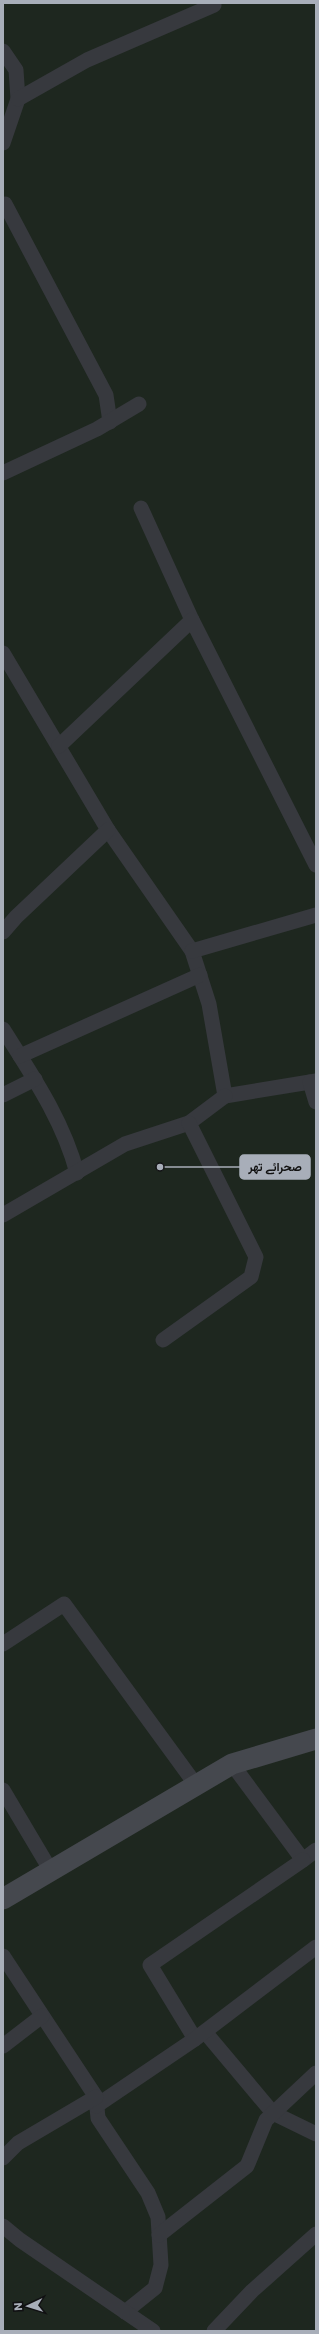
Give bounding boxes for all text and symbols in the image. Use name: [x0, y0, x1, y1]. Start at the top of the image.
callout: صحرائے تھر: [240, 1155, 310, 1179]
text: صحرائے تھر: [247, 1158, 302, 1175]
north arrow: [8, 2286, 48, 2326]
text: N: [10, 2302, 26, 2311]

